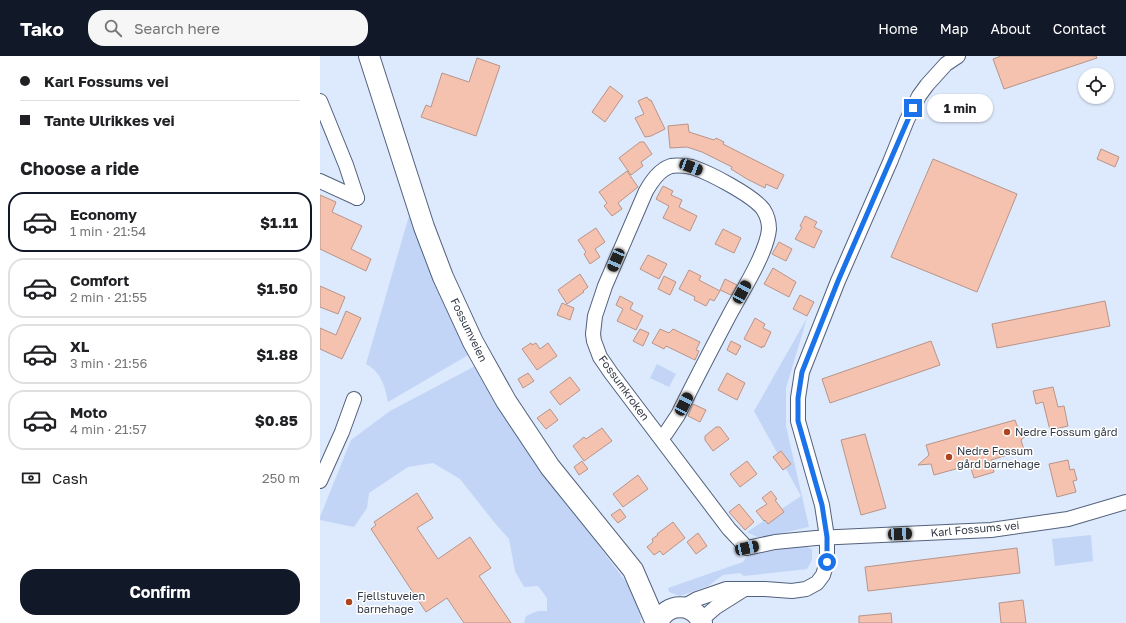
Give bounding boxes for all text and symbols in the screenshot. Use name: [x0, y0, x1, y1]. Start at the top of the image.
search box: [88, 10, 368, 46]
text: Tako: [20, 17, 64, 40]
icon: search: [102, 17, 124, 39]
text: Search here: [134, 19, 220, 37]
text: Home: [878, 20, 918, 37]
text: Map: [940, 20, 968, 37]
text: About: [990, 20, 1031, 37]
text: Contact: [1053, 20, 1106, 37]
map controls: [1078, 68, 1114, 104]
button: locate: [1078, 68, 1114, 104]
text: Karl Fossums vei: [44, 72, 169, 90]
callout: 1 min: [927, 94, 993, 122]
route end: [904, 99, 922, 117]
text: 1 min: [944, 100, 976, 116]
text: Tante Ulrikkes vei: [44, 111, 175, 129]
text: Choose a ride: [20, 157, 139, 179]
car: [678, 157, 704, 177]
icon: car: [22, 204, 58, 240]
text: Economy: [70, 205, 137, 223]
text: $1.11: [260, 213, 298, 231]
text: 1 min · 21:54: [70, 223, 146, 239]
car: [606, 247, 626, 273]
icon: car: [22, 270, 58, 306]
text: Comfort: [70, 271, 129, 289]
text: $1.50: [257, 279, 298, 297]
car: [731, 279, 753, 305]
text: 2 min · 21:55: [70, 289, 147, 305]
street label: Fossumveien: [448, 296, 490, 364]
icon: car: [22, 336, 58, 372]
text: XL: [70, 337, 89, 355]
text: $1.88: [256, 345, 298, 363]
street label: Fossumkroken: [596, 353, 652, 423]
text: 3 min · 21:56: [70, 355, 147, 371]
car: [673, 391, 695, 417]
icon: car: [22, 402, 58, 438]
text: Moto: [70, 403, 107, 421]
text: $0.85: [255, 411, 298, 429]
text: 4 min · 21:57: [70, 421, 147, 437]
place label: Nedre Fossum gård: [1015, 425, 1118, 438]
marker: Nedre Fossum gård: [1002, 427, 1012, 437]
place label: Nedre Fossum gård barnehage: [957, 444, 1040, 470]
marker: Nedre Fossum gård barnehage: [944, 452, 954, 462]
icon: cash: [20, 467, 42, 489]
text: Cash: [52, 469, 88, 487]
text: 250 m: [262, 470, 300, 486]
street label: Karl Fossums vei: [930, 518, 1020, 539]
car: [888, 527, 912, 541]
car: [734, 540, 760, 556]
route start: [818, 553, 836, 571]
button: Confirm: [20, 569, 300, 615]
place label: Fjellstuveien barnehage: [357, 589, 425, 615]
marker: Fjellstuveien barnehage: [344, 597, 354, 607]

